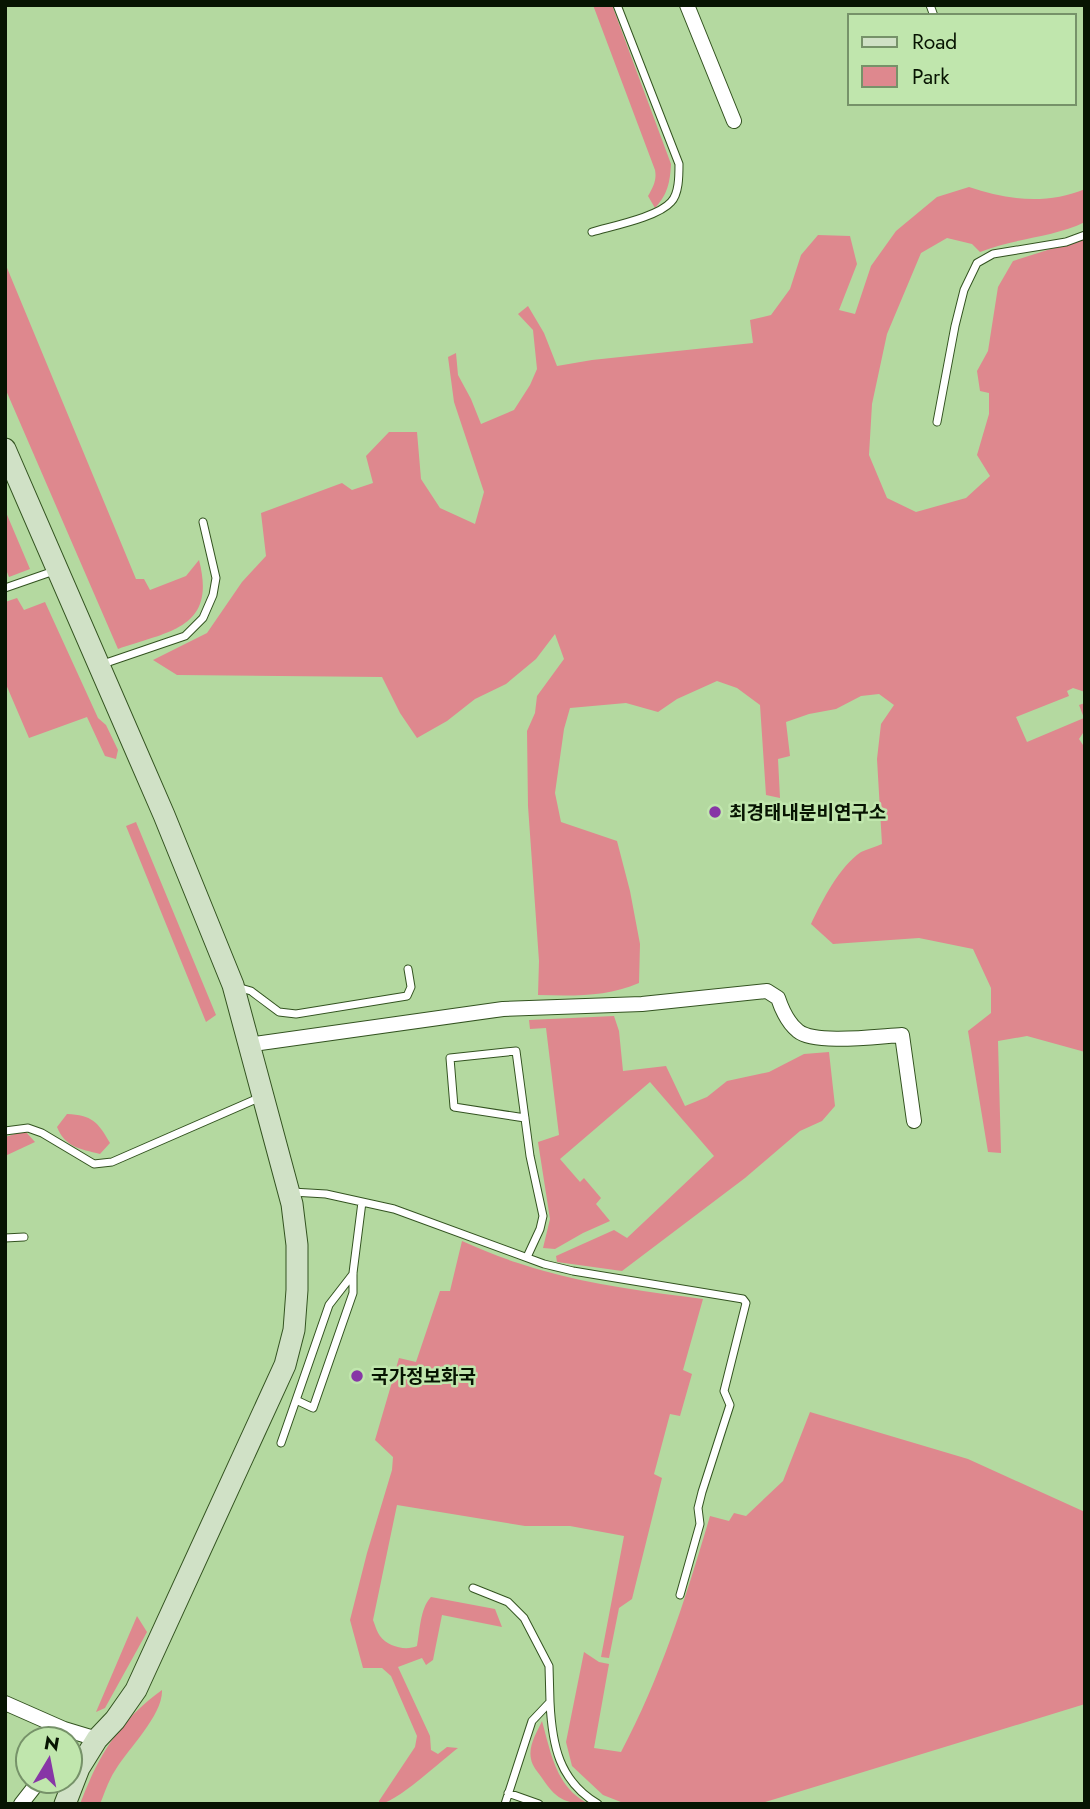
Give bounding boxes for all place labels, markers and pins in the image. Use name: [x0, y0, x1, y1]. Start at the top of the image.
place label: 최경태내분비연구소: [729, 799, 886, 826]
marker: 최경태내분비연구소: [707, 804, 723, 820]
place label: 국가정보화국: [371, 1363, 476, 1390]
marker: 국가정보화국: [349, 1368, 365, 1384]

